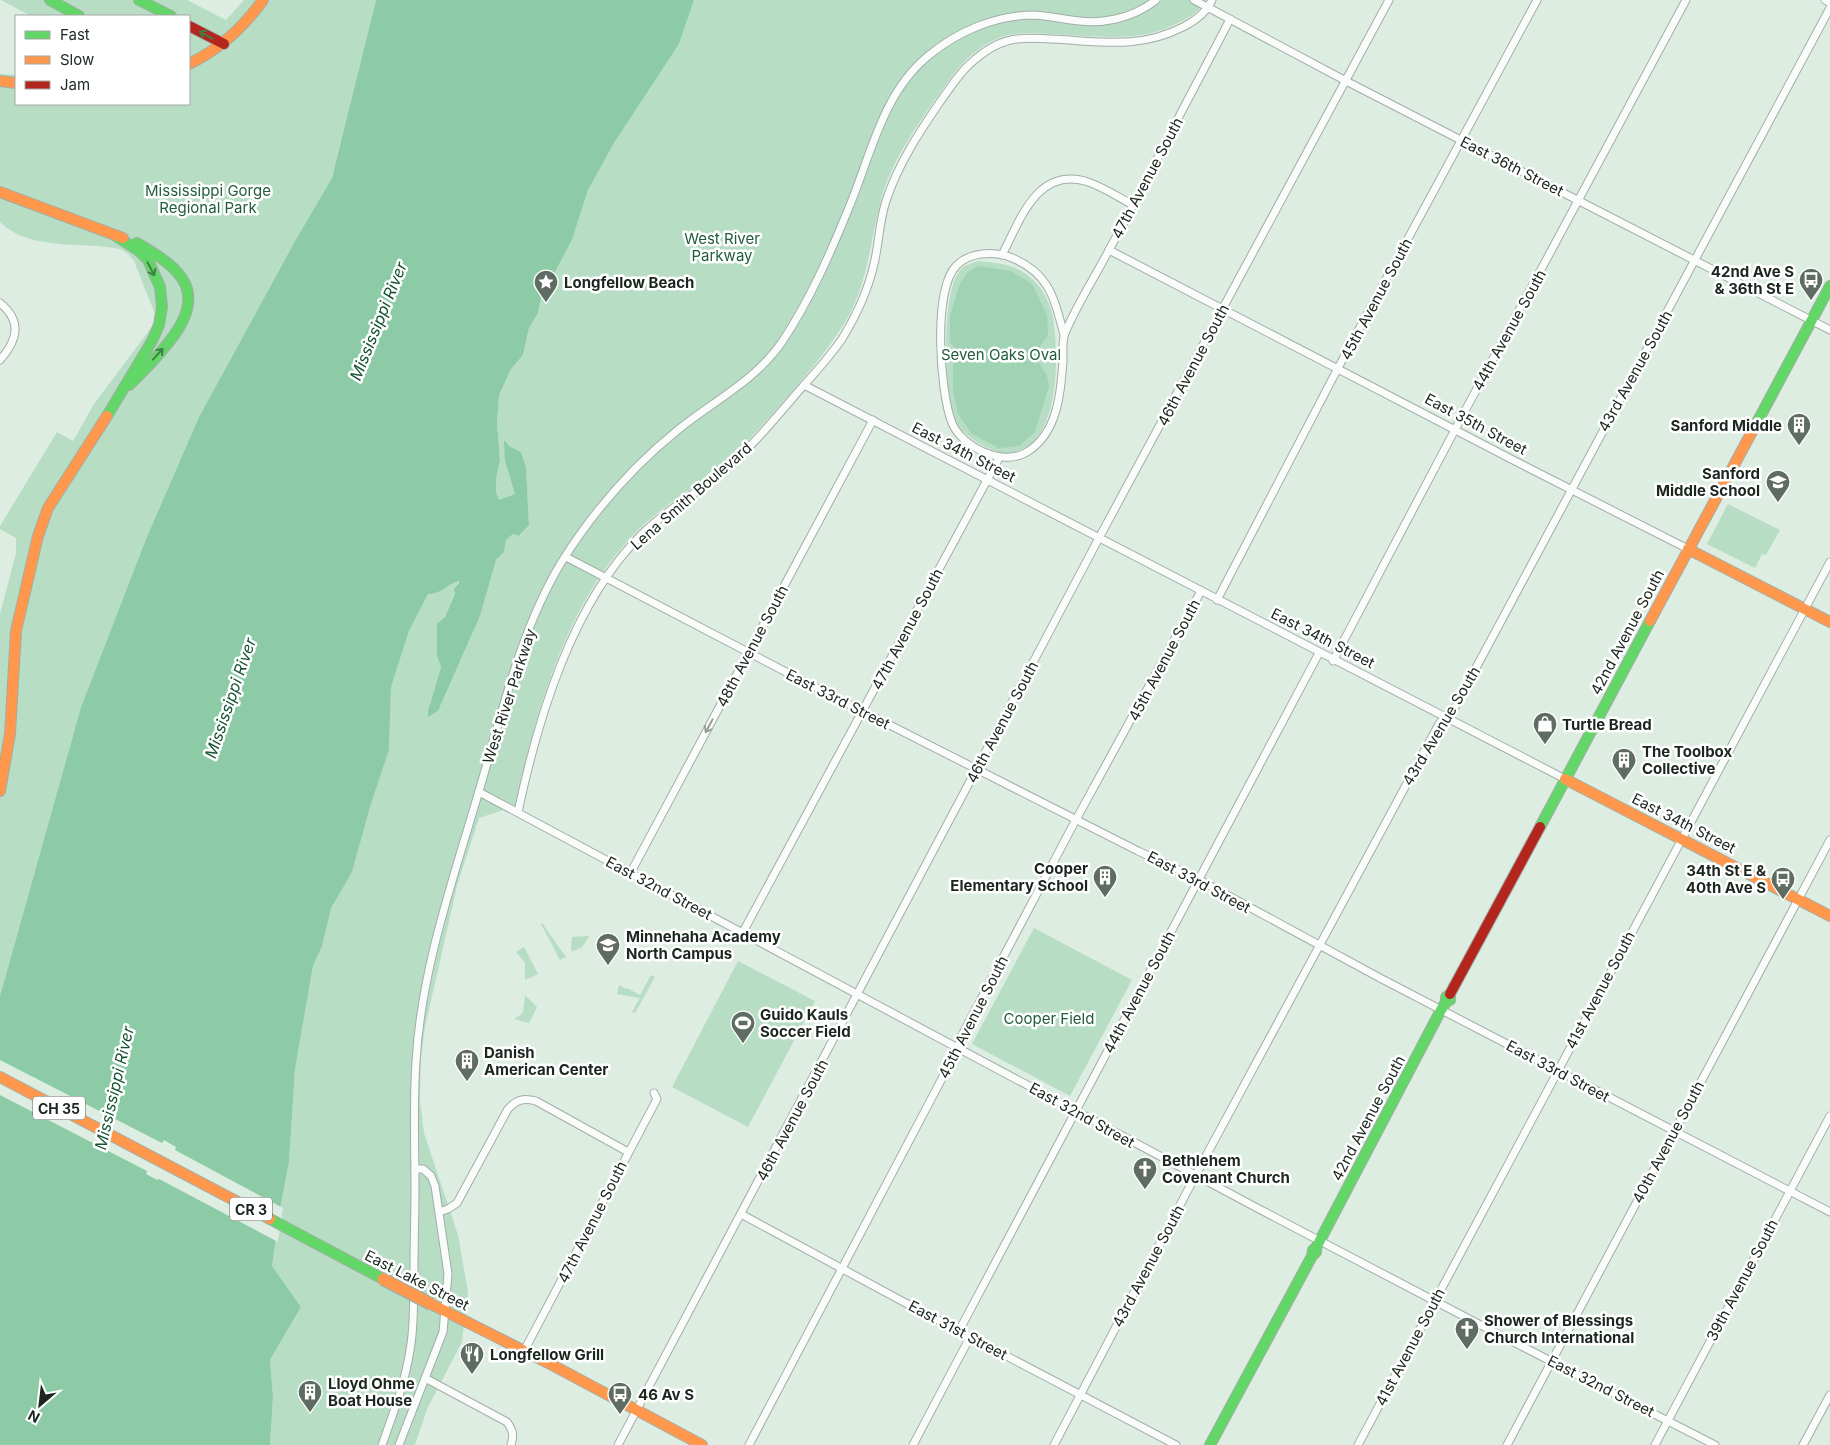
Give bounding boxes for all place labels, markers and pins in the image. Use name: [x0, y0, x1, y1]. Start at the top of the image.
place label: 42nd Ave S & 36th St E: [1711, 262, 1794, 298]
bus stop icon: 42nd Ave S & 36th St E: [1798, 267, 1824, 301]
place icon: Longfellow Beach: [533, 269, 559, 303]
place label: Longfellow Beach: [564, 273, 694, 292]
building icon: Sanford Middle: [1786, 412, 1812, 446]
place label: Sanford Middle: [1671, 416, 1782, 435]
place label: Sanford Middle School: [1656, 464, 1760, 500]
school or university icon: Sanford Middle School: [1765, 469, 1791, 503]
shop icon: Turtle Bread: [1532, 711, 1558, 745]
place label: Turtle Bread: [1562, 715, 1652, 734]
place label: The Toolbox Collective: [1642, 742, 1732, 778]
building icon: The Toolbox Collective: [1611, 747, 1637, 781]
place label: Cooper Elementary School: [950, 859, 1088, 895]
place label: 34th St E & 40th Ave S: [1686, 861, 1766, 897]
building icon: Cooper Elementary School: [1092, 864, 1118, 898]
bus stop icon: 34th St E & 40th Ave S: [1770, 866, 1796, 900]
place label: Minnehaha Academy North Campus: [626, 927, 781, 963]
school or university icon: Minnehaha Academy North Campus: [595, 932, 621, 966]
place label: Guido Kauls Soccer Field: [760, 1005, 851, 1041]
sports icon: Guido Kauls Soccer Field: [730, 1010, 756, 1044]
place label: Danish American Center: [484, 1043, 608, 1079]
building icon: Danish American Center: [454, 1048, 480, 1082]
place label: Bethlehem Covenant Church: [1162, 1151, 1290, 1187]
church icon: Bethlehem Covenant Church: [1132, 1156, 1158, 1190]
place label: Shower of Blessings Church International: [1484, 1311, 1634, 1347]
church icon: Shower of Blessings Church International: [1454, 1316, 1480, 1350]
restaurant icon: Longfellow Grill: [459, 1341, 485, 1375]
place label: Longfellow Grill: [490, 1345, 604, 1364]
place label: Lloyd Ohme Boat House: [328, 1374, 415, 1410]
building icon: Lloyd Ohme Boat House: [297, 1379, 323, 1413]
bus stop icon: 46 Av S: [607, 1381, 633, 1415]
place label: 46 Av S: [638, 1385, 694, 1404]

